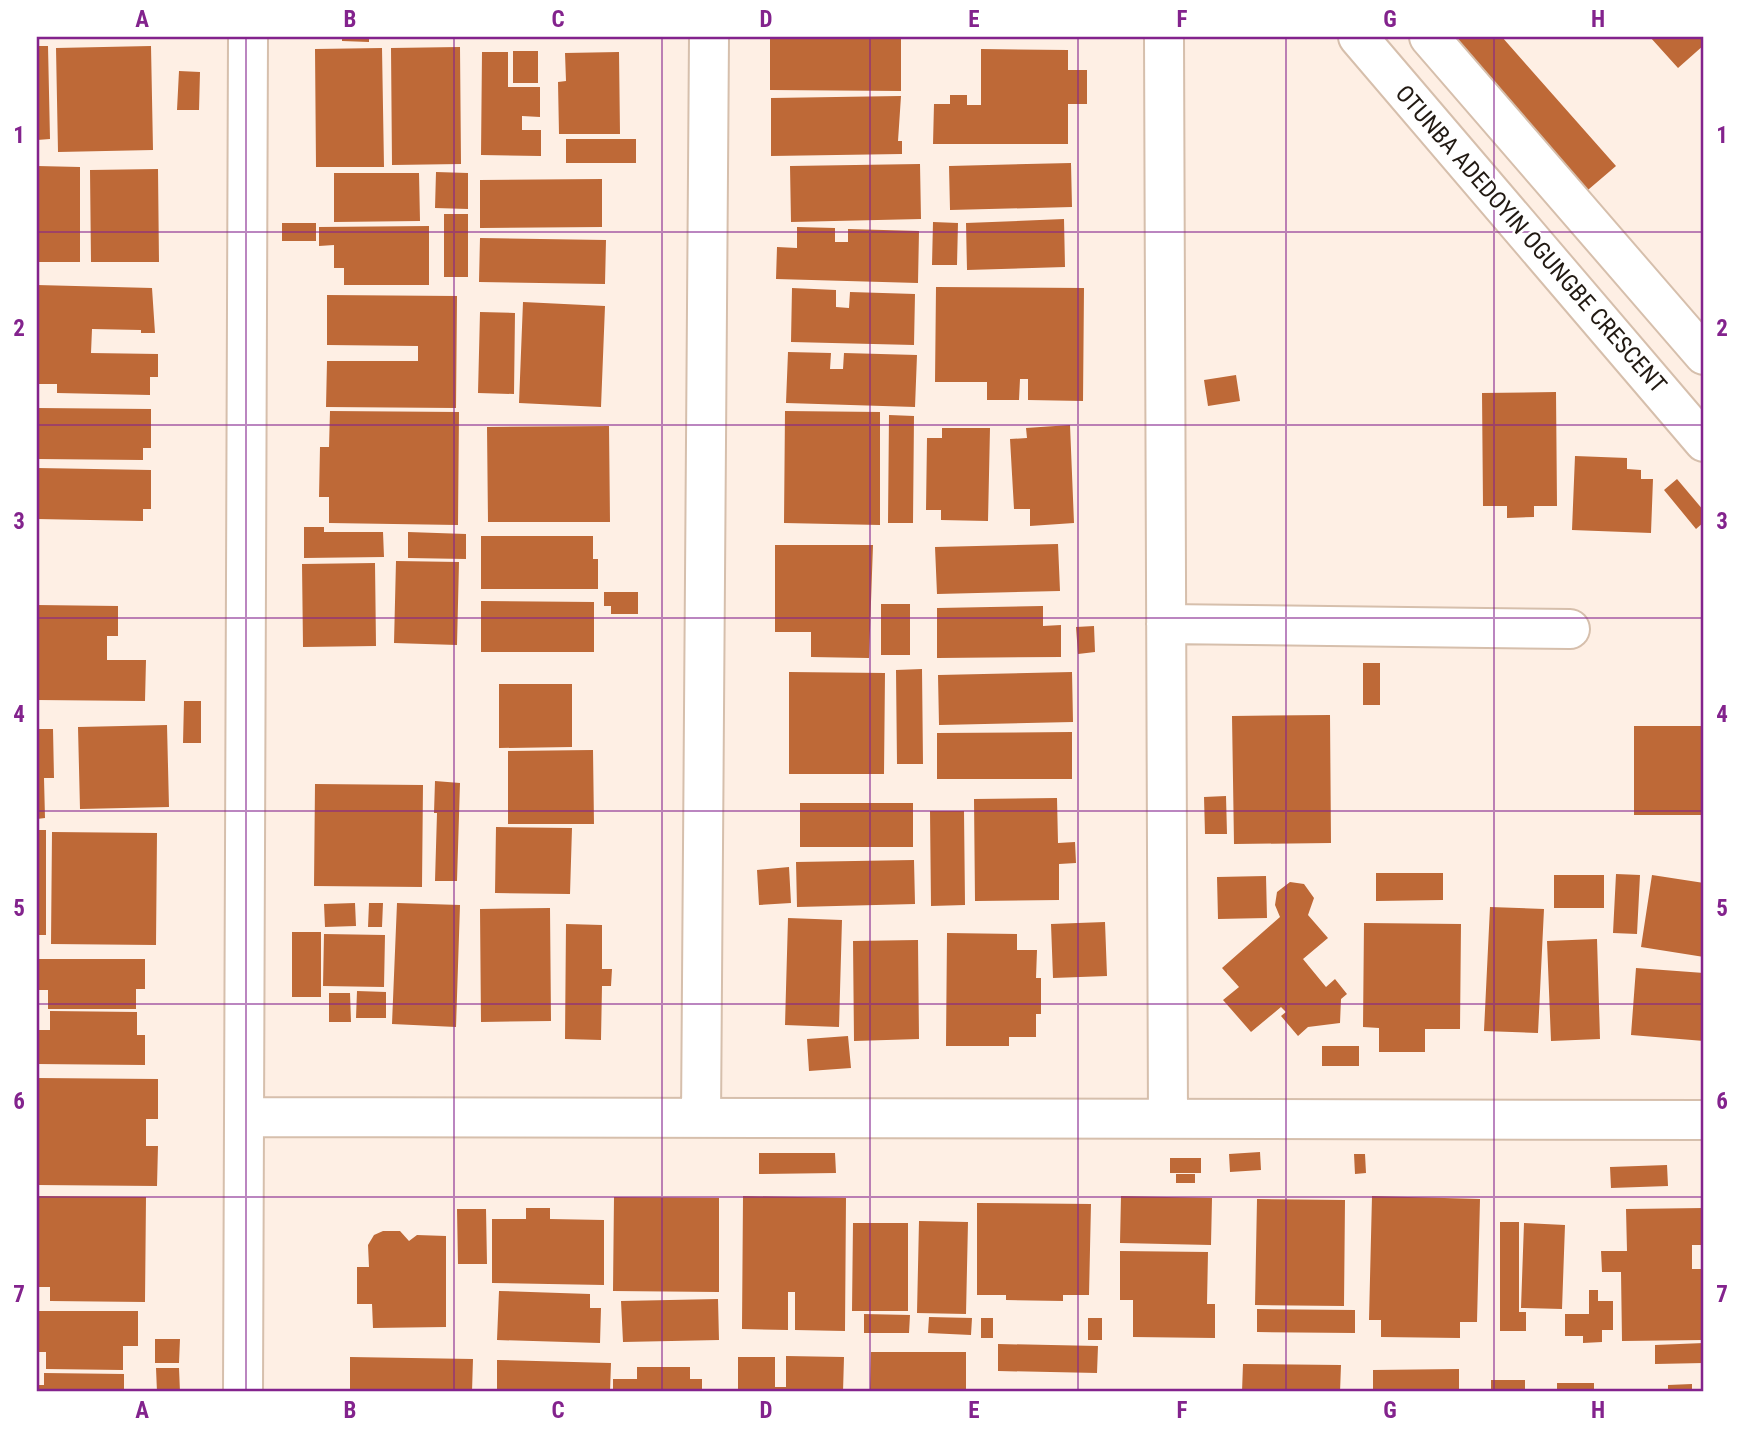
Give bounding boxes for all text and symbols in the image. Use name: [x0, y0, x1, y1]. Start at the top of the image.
text: A: [135, 6, 149, 33]
text: B: [344, 6, 356, 33]
text: C: [551, 6, 565, 33]
text: D: [760, 6, 773, 33]
text: E: [968, 6, 980, 33]
text: F: [1177, 6, 1188, 33]
text: G: [1383, 6, 1397, 33]
text: H: [1591, 6, 1605, 33]
street label: OTUNBA ADEDOYIN OGUNGBE CRESCENT: [1390, 79, 1672, 399]
text: 1: [13, 122, 25, 149]
text: 1: [1716, 122, 1728, 149]
text: 2: [13, 315, 25, 342]
text: 2: [1716, 315, 1728, 342]
text: 3: [13, 508, 25, 535]
text: 3: [1716, 508, 1728, 535]
text: 4: [13, 701, 25, 728]
text: 4: [1716, 701, 1728, 728]
text: 5: [13, 895, 25, 922]
text: 5: [1716, 895, 1728, 922]
text: 6: [13, 1088, 25, 1115]
text: 6: [1716, 1088, 1728, 1115]
text: 7: [13, 1281, 25, 1308]
text: 7: [1716, 1281, 1728, 1308]
text: A: [135, 1397, 149, 1424]
text: B: [344, 1397, 356, 1424]
text: C: [551, 1397, 565, 1424]
text: D: [760, 1397, 773, 1424]
text: E: [968, 1397, 980, 1424]
text: F: [1177, 1397, 1188, 1424]
text: G: [1383, 1397, 1397, 1424]
text: H: [1591, 1397, 1605, 1424]

